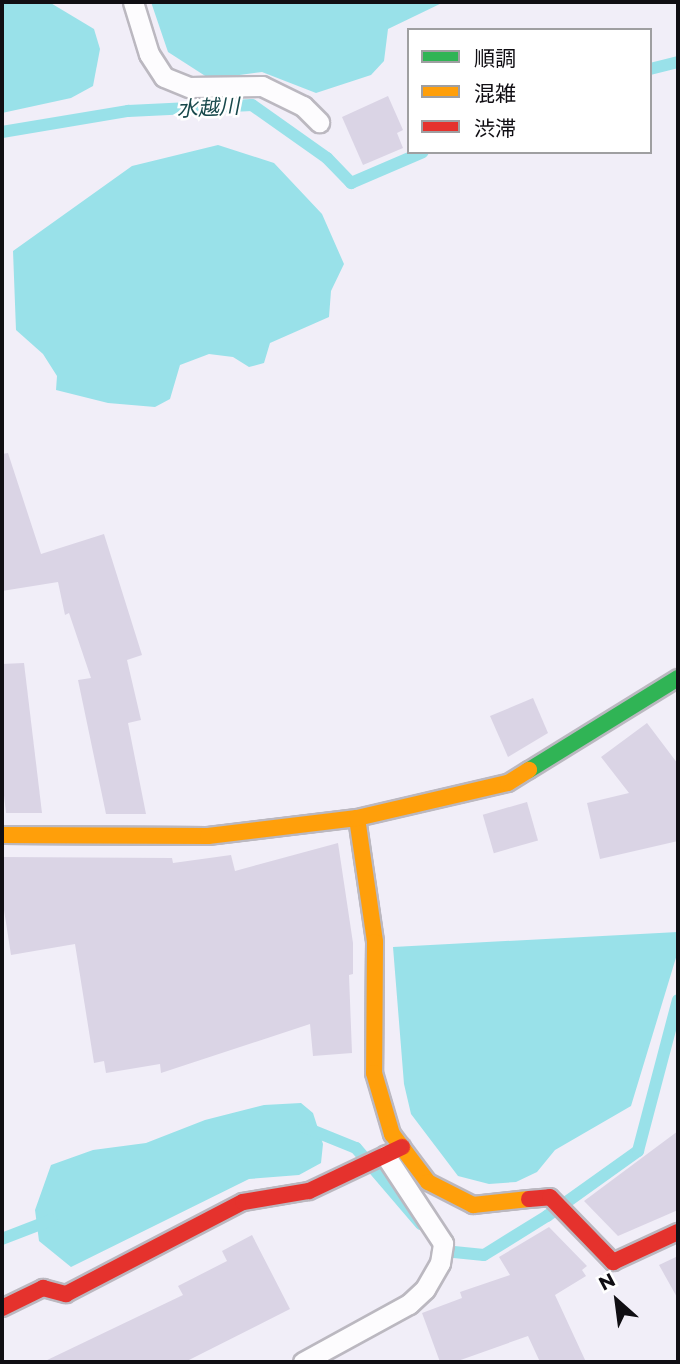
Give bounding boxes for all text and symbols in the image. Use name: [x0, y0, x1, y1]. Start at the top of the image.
legend: [407, 28, 652, 154]
text: 順調: [474, 46, 516, 71]
text: 混雑: [474, 81, 516, 106]
water label: 水越川: [176, 94, 240, 122]
text: 渋滞: [474, 116, 516, 141]
north arrow: [582, 1266, 652, 1336]
text: N: [595, 1268, 619, 1296]

